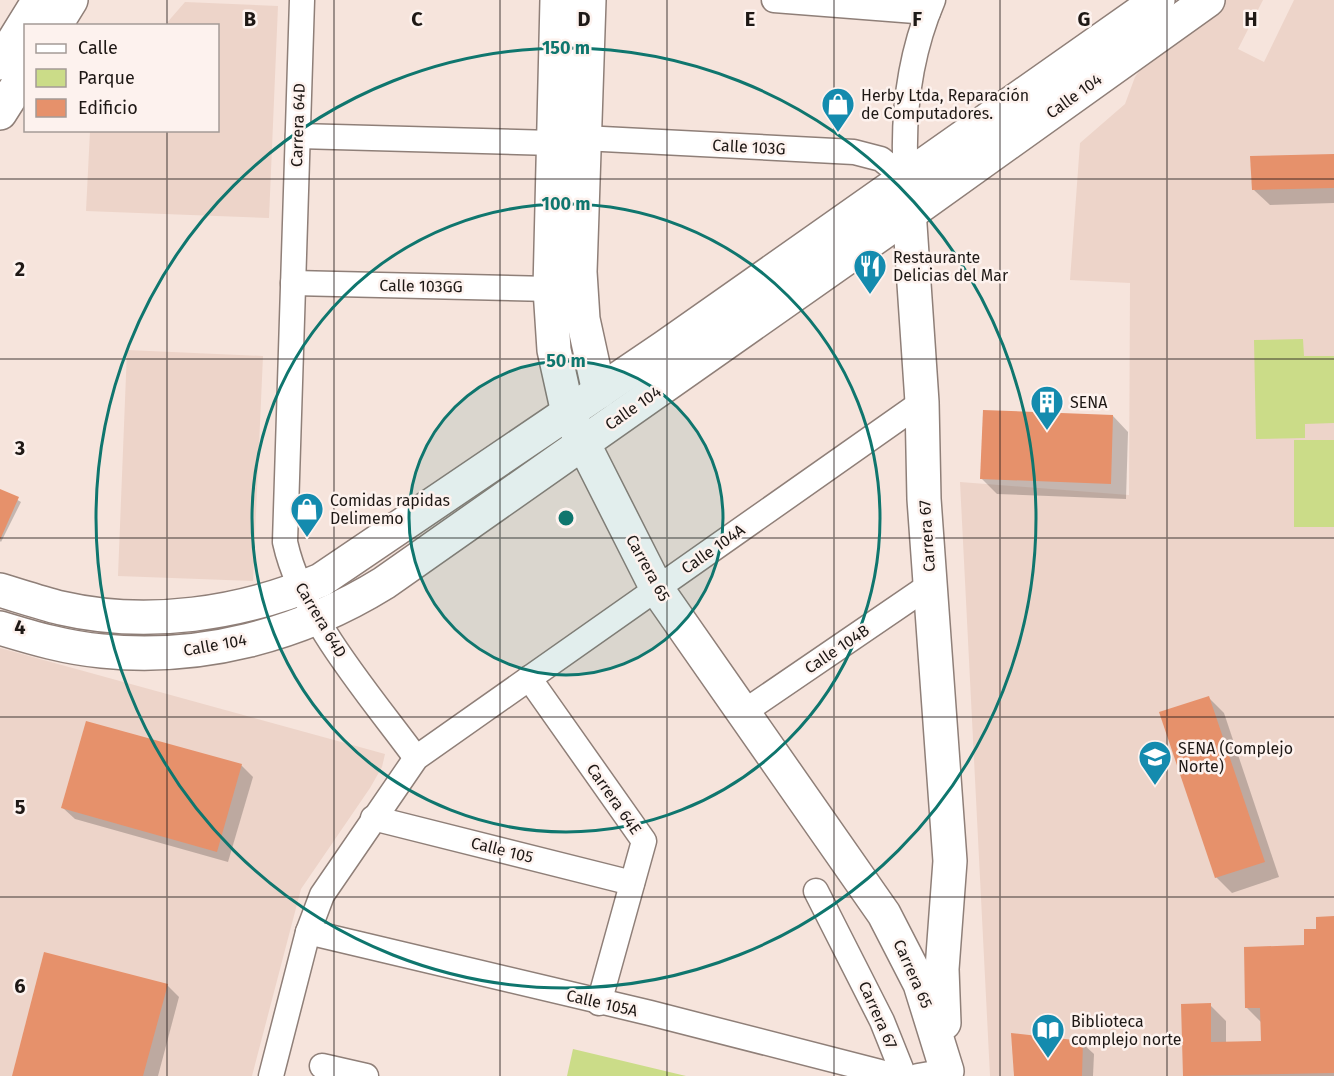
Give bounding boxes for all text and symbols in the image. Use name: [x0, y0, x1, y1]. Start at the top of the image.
text: B: [244, 7, 256, 31]
text: C: [411, 7, 423, 31]
text: D: [577, 7, 591, 31]
text: E: [745, 7, 755, 31]
text: F: [912, 7, 922, 31]
text: G: [1078, 7, 1090, 31]
text: H: [1244, 7, 1258, 31]
legend: [24, 24, 219, 132]
text: Calle: [78, 37, 118, 59]
text: 150 m: [542, 37, 590, 59]
text: Parque: [78, 67, 135, 89]
street label: Calle 104: [1043, 69, 1106, 122]
street label: Carrera 64D: [287, 83, 309, 167]
shop icon: Herby Ltda, Reparación de Computadores.: [820, 86, 856, 133]
place label: Herby Ltda, Reparación de Computadores.: [861, 86, 1029, 123]
text: Edificio: [78, 97, 138, 119]
street label: Calle 103G: [712, 136, 786, 158]
text: 100 m: [542, 193, 590, 215]
restaurant icon: Restaurante Delicias del Mar: [852, 248, 888, 295]
place label: Restaurante Delicias del Mar: [893, 248, 1009, 285]
text: 2: [15, 257, 25, 281]
street label: Calle 103GG: [379, 276, 463, 296]
text: 50 m: [546, 350, 586, 372]
street label: Calle 104: [601, 382, 665, 434]
building icon: SENA: [1029, 384, 1065, 431]
place label: SENA: [1070, 393, 1108, 412]
text: 3: [14, 436, 25, 460]
shop icon: Comidas rapidas Delimemo: [289, 491, 325, 538]
place label: Comidas rapidas Delimemo: [330, 491, 450, 528]
street label: Carrera 67: [915, 499, 939, 573]
centre of rings: [556, 508, 576, 528]
street label: Calle 104A: [678, 520, 749, 578]
street label: Carrera 65: [622, 531, 674, 605]
street label: Carrera 64D: [291, 579, 351, 661]
text: 4: [14, 615, 26, 639]
street label: Calle 104B: [801, 620, 873, 677]
street label: Calle 104: [182, 630, 249, 660]
school or university icon: SENA (Complejo Norte): [1137, 739, 1173, 786]
place label: SENA (Complejo Norte): [1178, 739, 1293, 776]
street label: Carrera 64E: [583, 760, 645, 838]
text: 5: [15, 795, 26, 819]
street label: Calle 105: [469, 833, 535, 867]
street label: Carrera 65: [889, 937, 937, 1011]
text: 6: [14, 974, 26, 998]
street label: Carrera 67: [855, 978, 901, 1052]
street label: Calle 105A: [564, 986, 640, 1021]
library icon: Biblioteca complejo norte: [1030, 1012, 1066, 1059]
place label: Biblioteca complejo norte: [1071, 1012, 1181, 1049]

